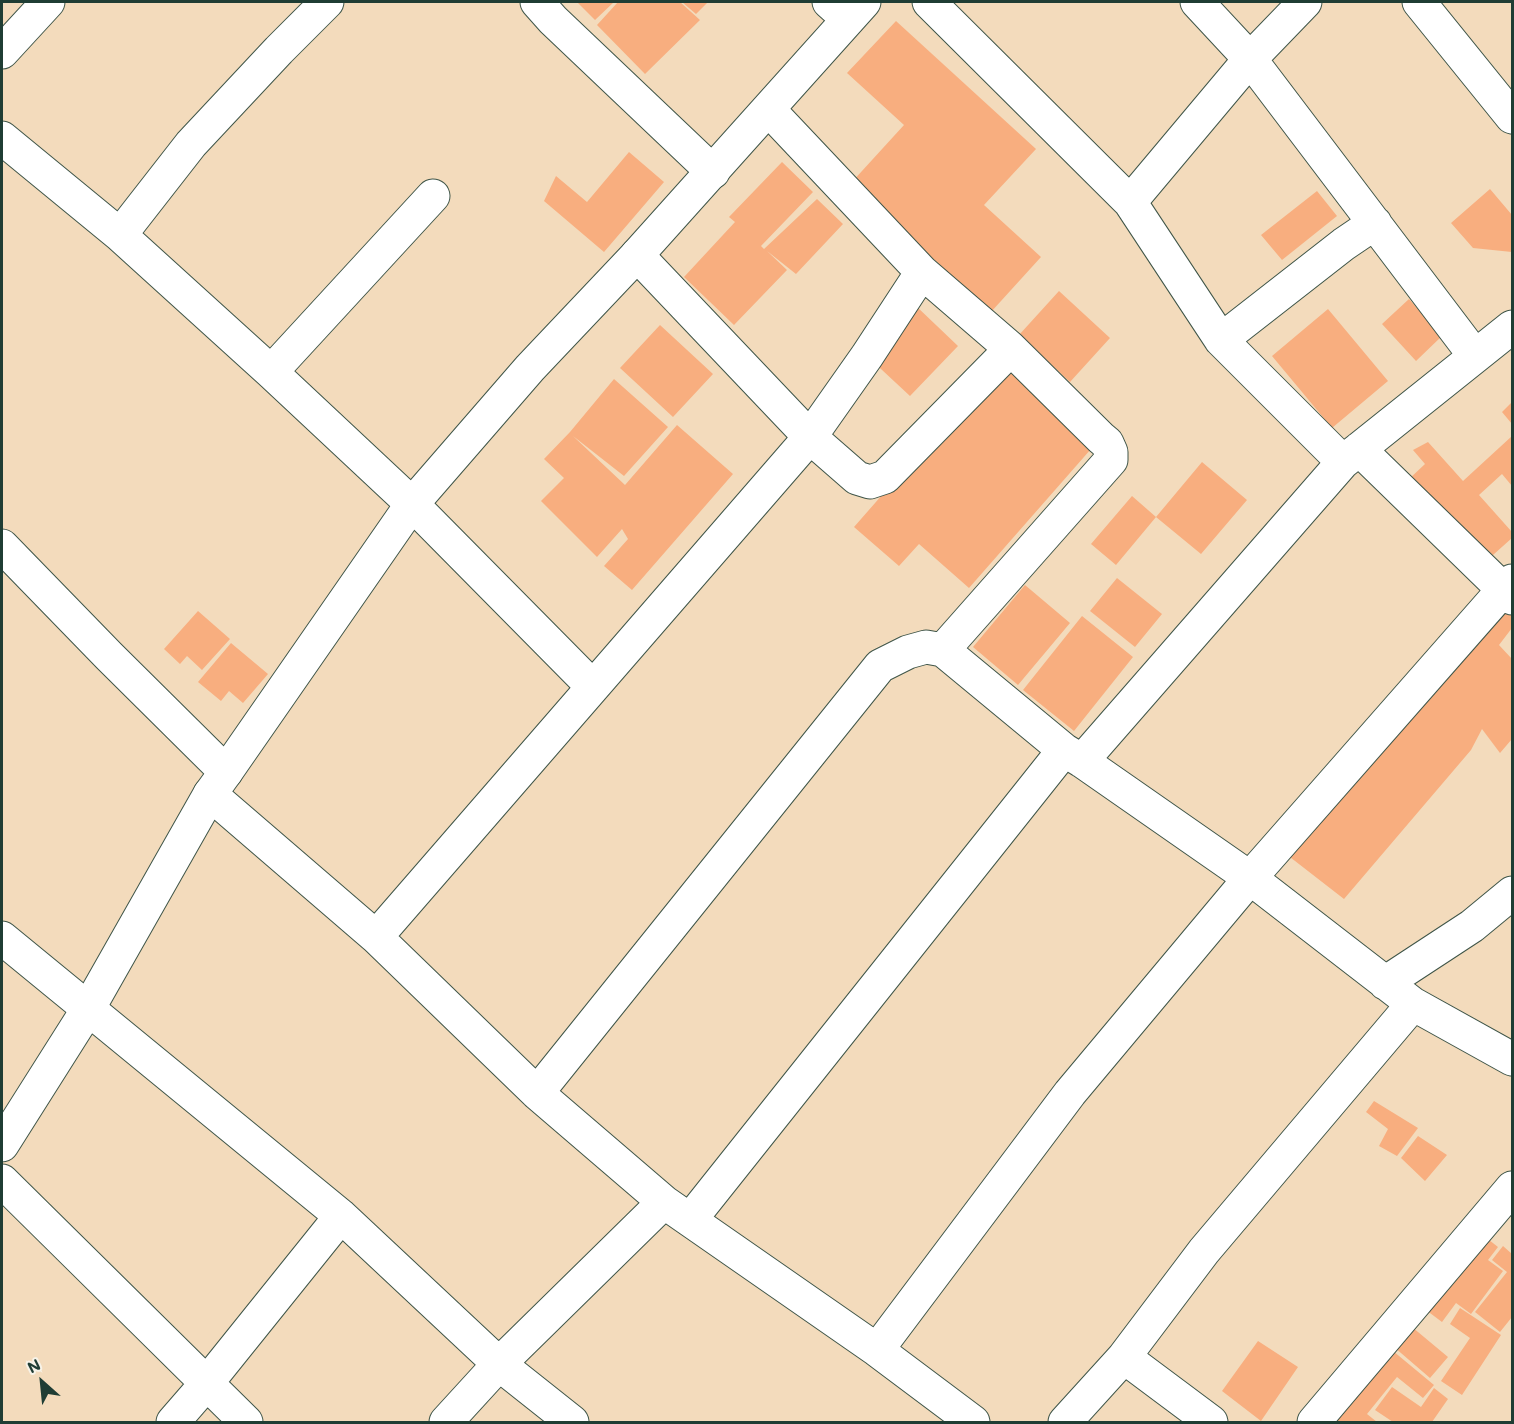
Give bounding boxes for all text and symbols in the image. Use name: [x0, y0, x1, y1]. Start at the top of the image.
north arrow: [12, 1352, 72, 1412]
text: N: [23, 1353, 44, 1378]

